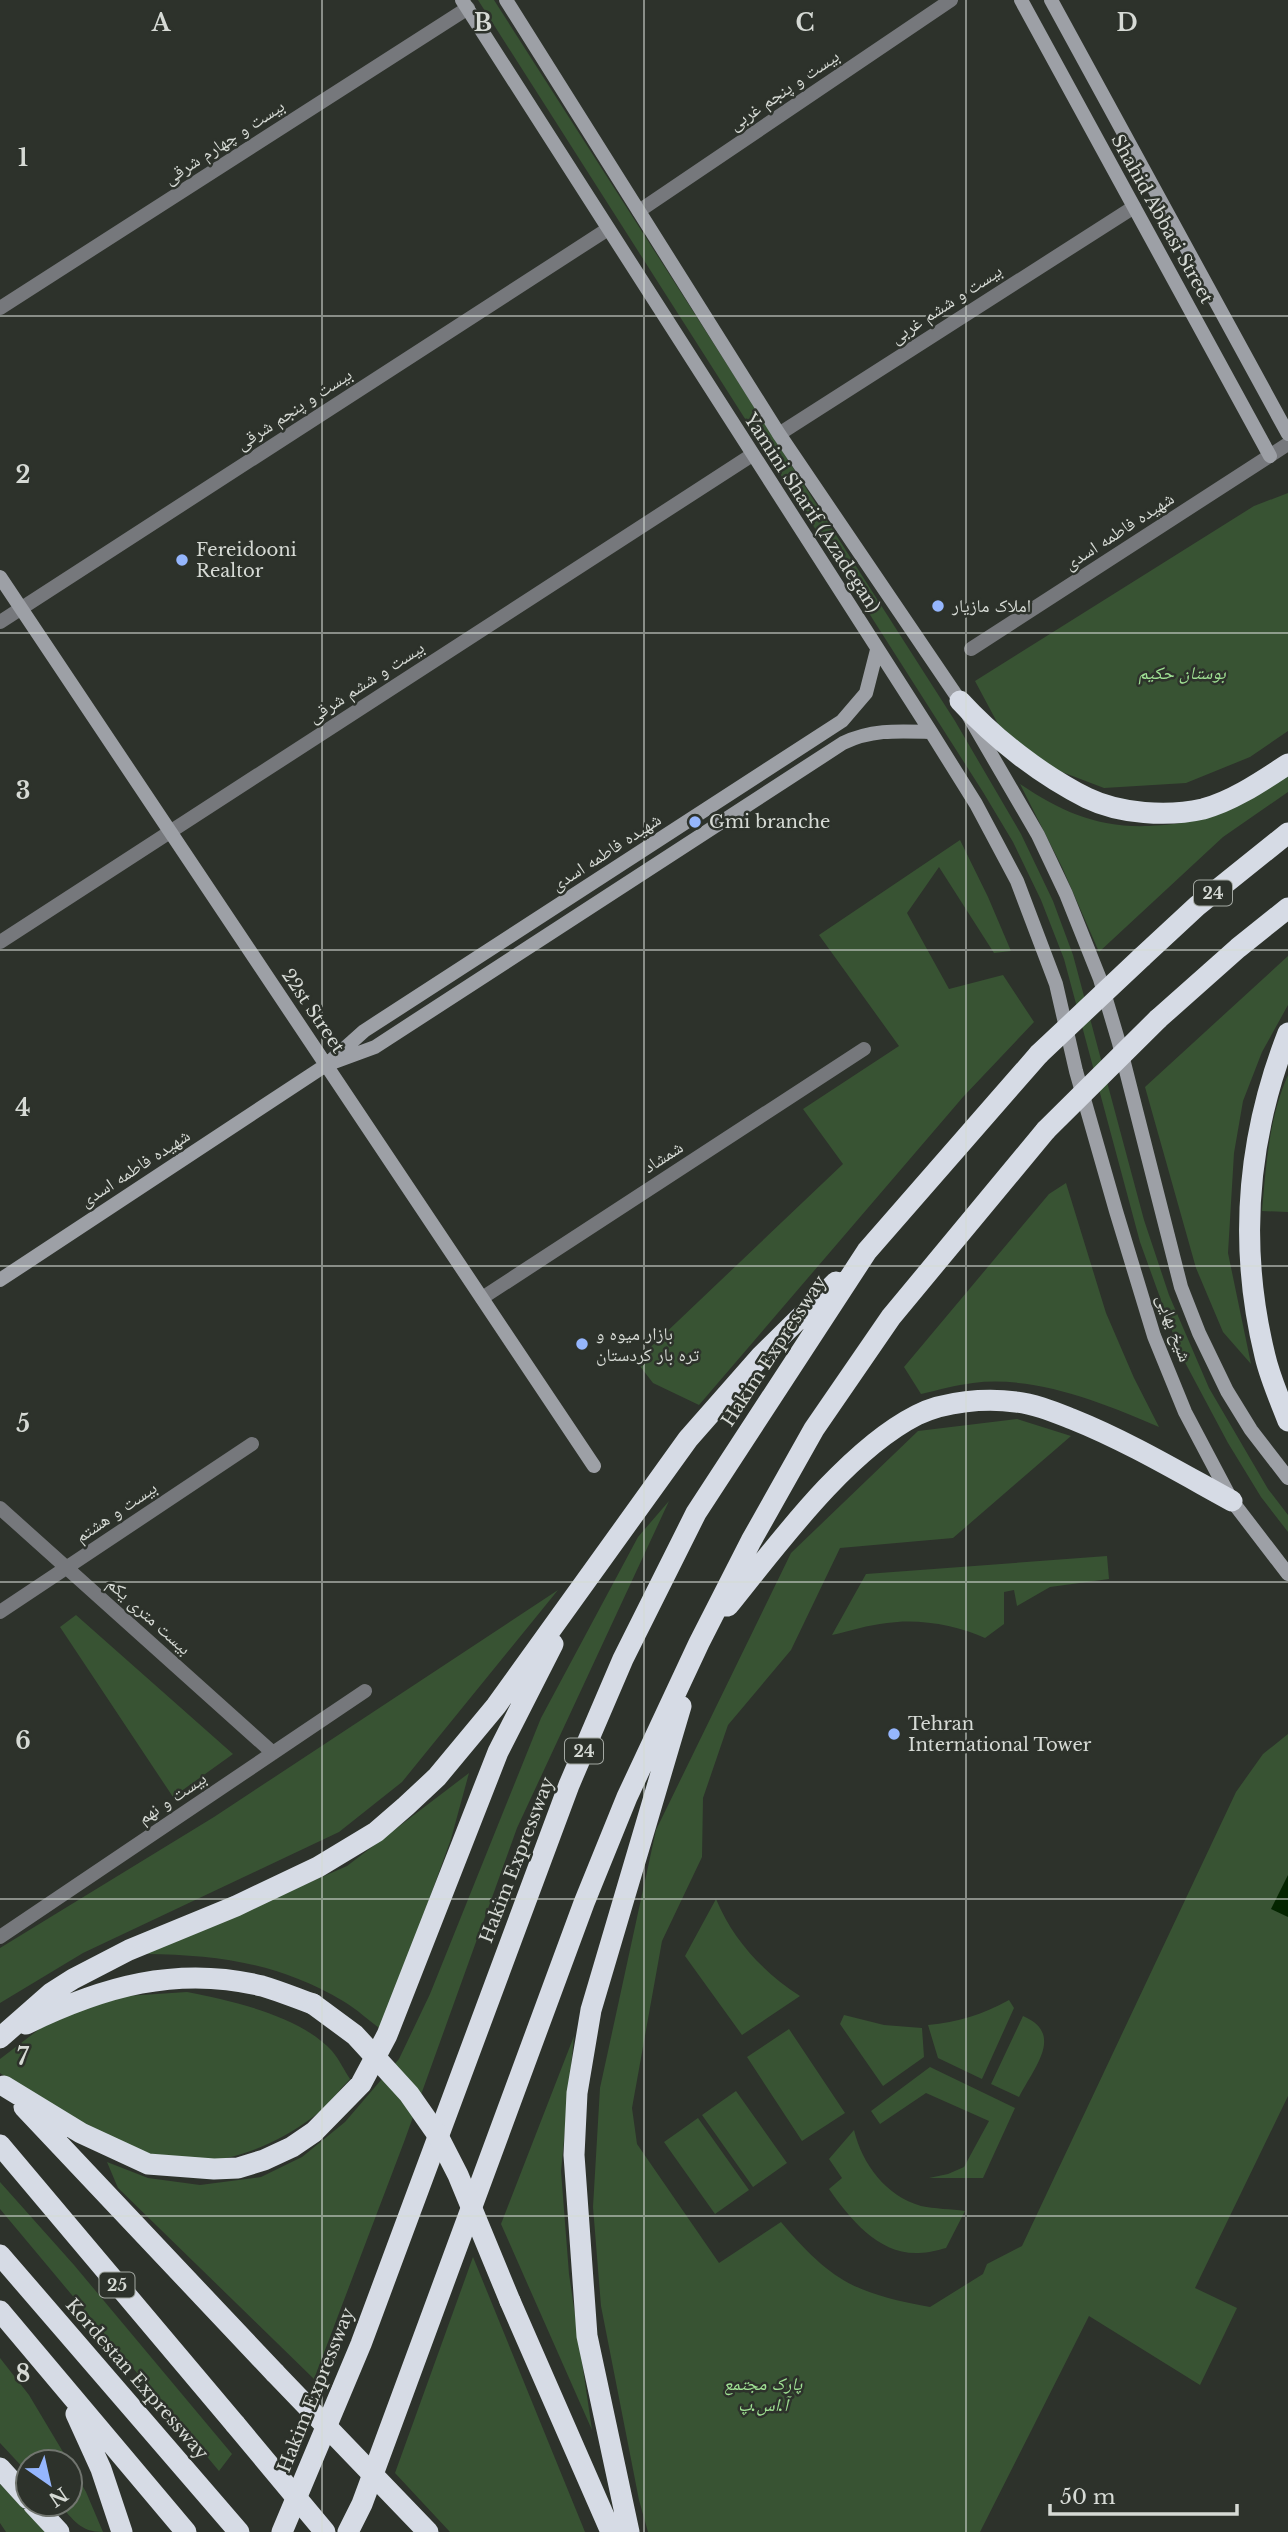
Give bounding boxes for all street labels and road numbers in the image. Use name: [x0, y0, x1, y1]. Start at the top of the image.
street label: بیست و پنجم غربی: [725, 45, 844, 136]
street label: بیست و چهارم شرقی: [159, 95, 289, 190]
street label: Shahid Abbasi Street: [1106, 131, 1218, 308]
street label: بیست و ششم غربی: [886, 260, 1007, 349]
street label: بیست و پنجم شرقی: [232, 363, 357, 456]
street label: Yamini Sharif (Azadegan): [739, 408, 885, 617]
street label: شهیده فاطمه اسدی: [1060, 487, 1178, 575]
street label: بیست و ششم شرقی: [304, 636, 429, 729]
street label: شهیده فاطمه اسدی: [547, 808, 665, 896]
road number: 24: [1194, 880, 1232, 906]
street label: 22st Street: [277, 965, 349, 1057]
street label: شهیده فاطمه اسدی: [76, 1124, 194, 1212]
street label: شمشاد: [639, 1136, 687, 1178]
street label: Hakim Expressway: [717, 1271, 831, 1431]
street label: شیخ بهایی: [1151, 1291, 1196, 1365]
street label: بیست و هشتم: [71, 1477, 162, 1548]
street label: بیست متری یکم: [102, 1573, 196, 1660]
road number: 24: [565, 1738, 603, 1764]
street label: بیست و نهم: [133, 1767, 211, 1830]
street label: Hakim Expressway: [475, 1774, 559, 1946]
road number: 25: [100, 2272, 134, 2298]
street label: Kordestan Expressway: [61, 2294, 213, 2464]
street label: Hakim Expressway: [273, 2304, 359, 2476]

